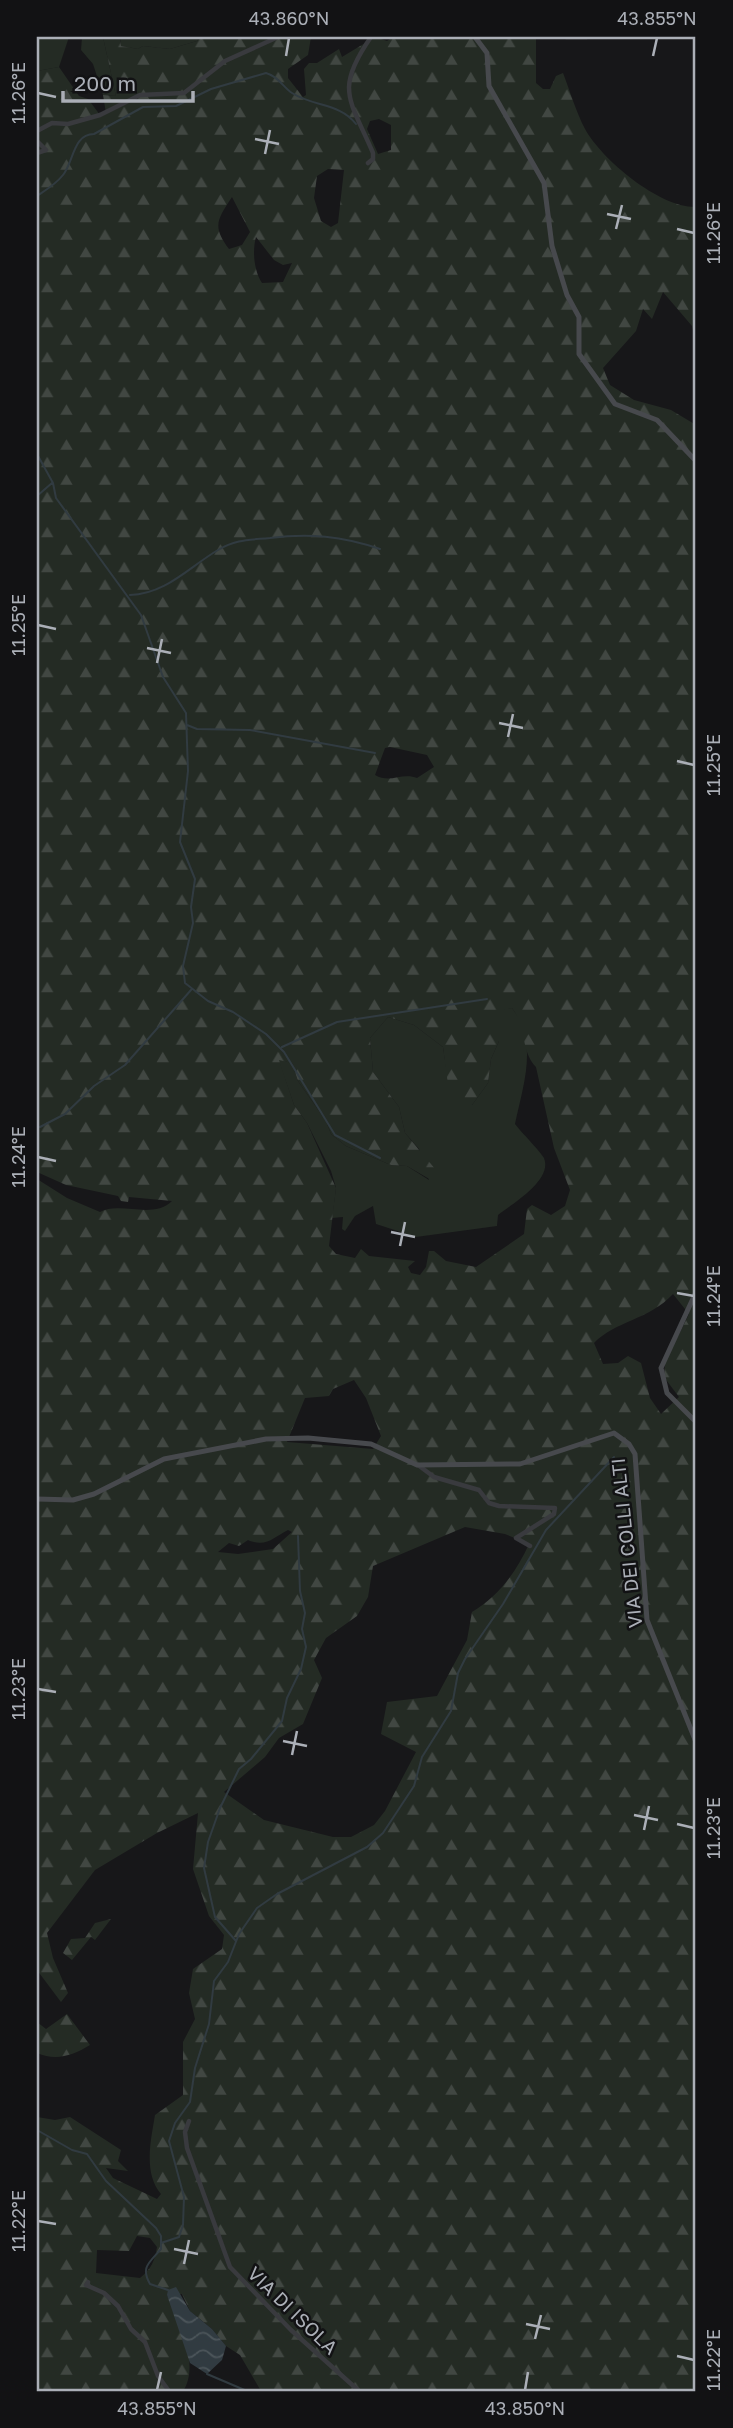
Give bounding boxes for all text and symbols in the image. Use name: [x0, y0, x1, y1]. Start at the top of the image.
text: 43.860°N: [249, 7, 329, 29]
text: 43.855°N: [617, 7, 697, 29]
scale bar: [63, 60, 192, 104]
text: 11.26°E: [7, 62, 29, 124]
text: 200 m: [74, 70, 136, 96]
text: 11.26°E: [702, 202, 724, 264]
text: 11.25°E: [7, 594, 29, 656]
text: 11.25°E: [702, 734, 724, 796]
text: 11.24°E: [7, 1126, 29, 1188]
text: 11.24°E: [702, 1265, 724, 1327]
street label: VIA DEI COLLI ALTI: [606, 1457, 646, 1629]
text: 11.23°E: [7, 1658, 29, 1720]
text: 11.23°E: [702, 1797, 724, 1859]
text: 11.22°E: [7, 2190, 29, 2252]
street label: VIA DI ISOLA: [243, 2261, 343, 2359]
text: 11.22°E: [702, 2329, 724, 2391]
text: 43.855°N: [117, 2397, 197, 2419]
text: 43.850°N: [485, 2397, 565, 2419]

